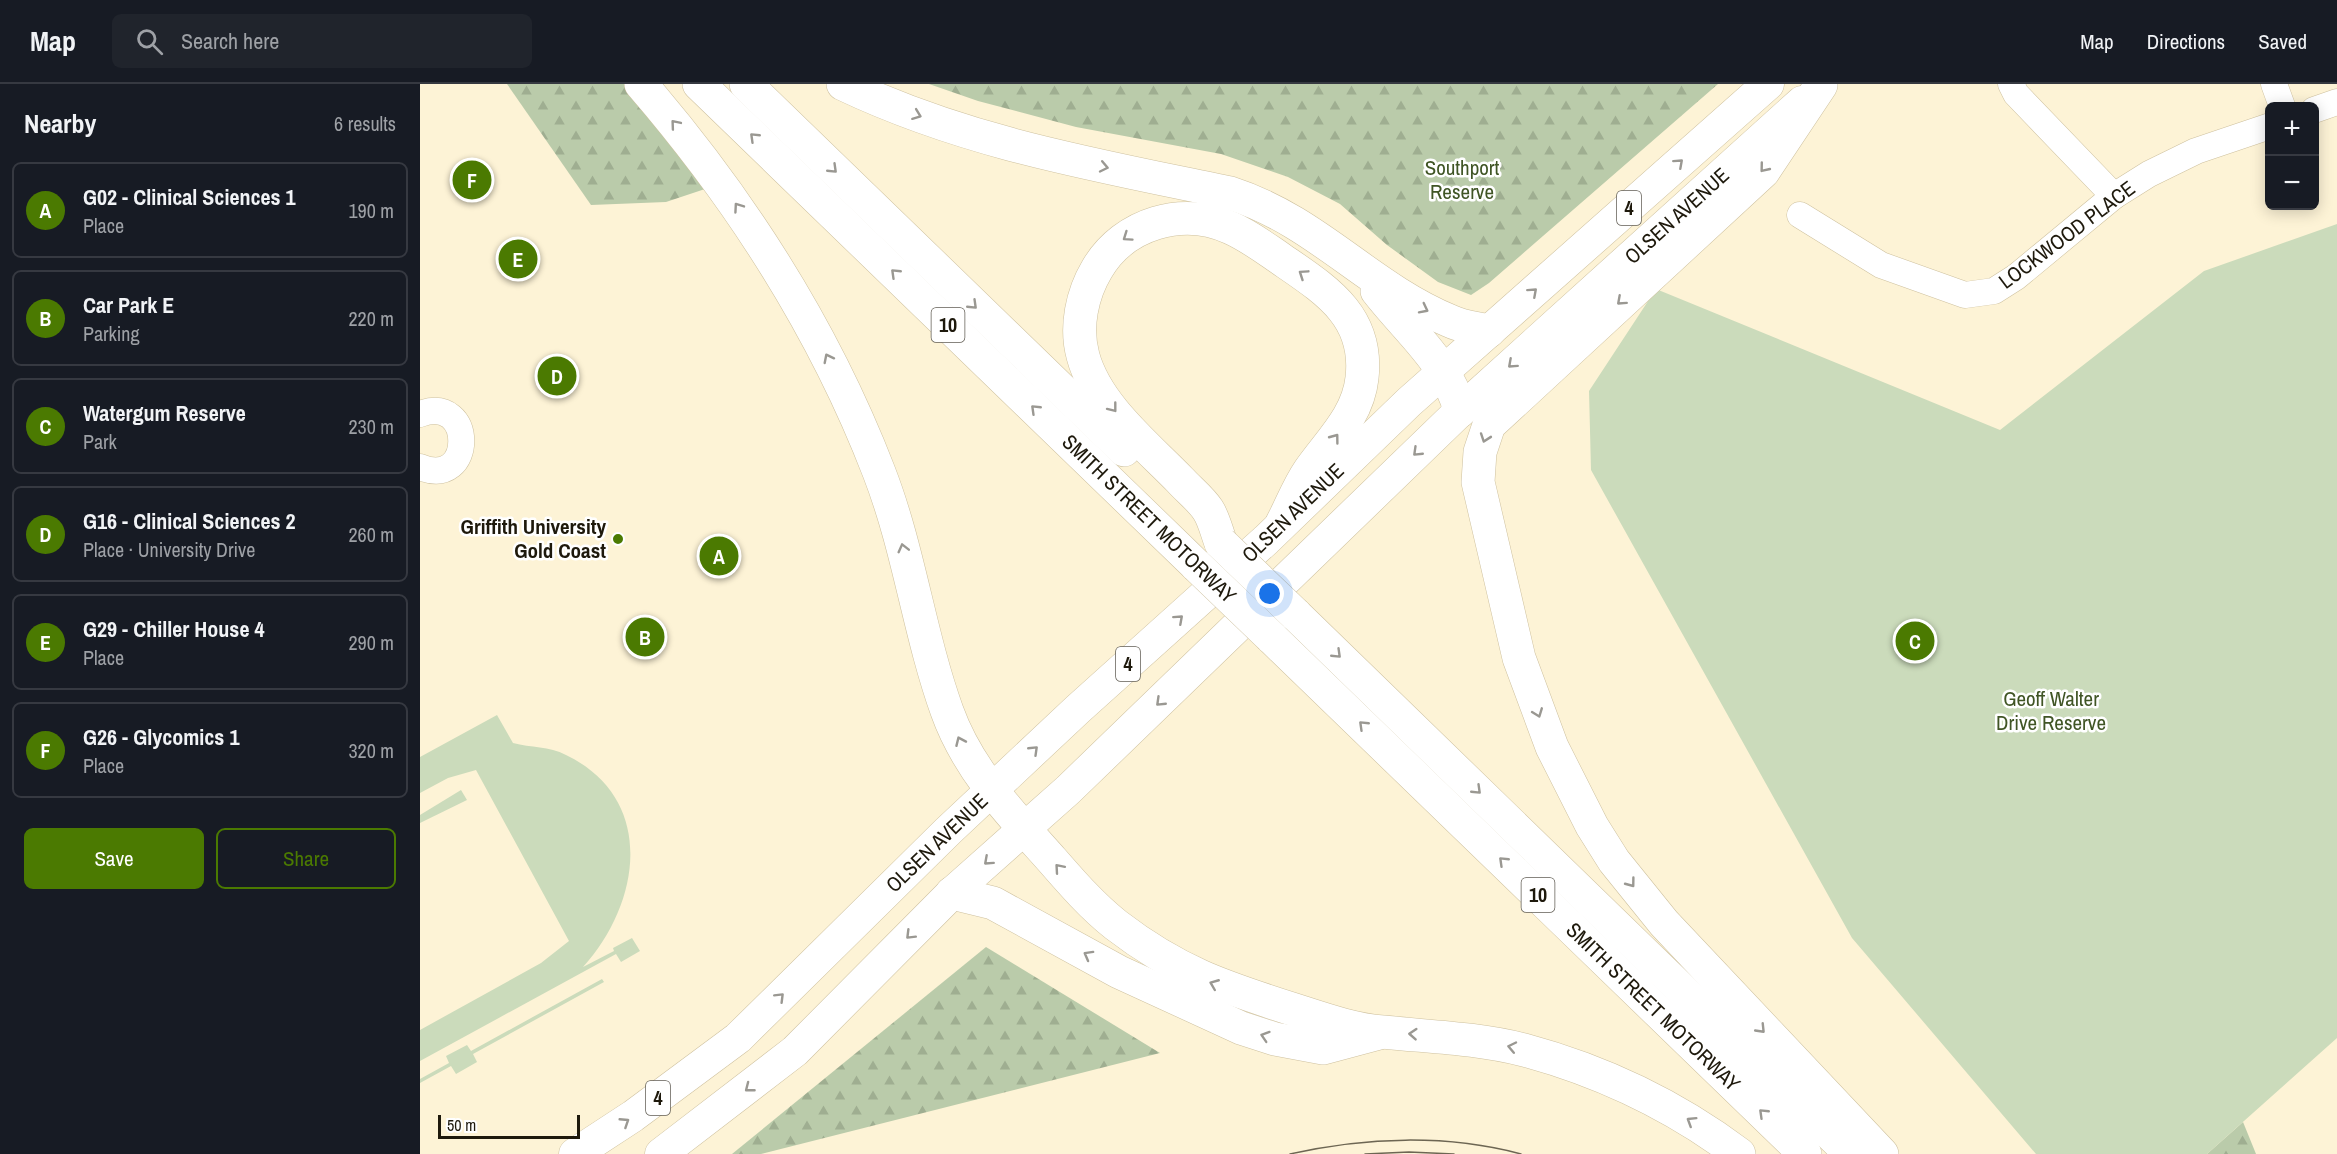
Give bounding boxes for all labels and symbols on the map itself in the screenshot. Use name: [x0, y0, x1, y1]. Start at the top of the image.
one-way arrow: [911, 108, 922, 120]
one-way arrow: [671, 120, 682, 131]
one-way arrow: [751, 134, 762, 145]
park label: Southport Reserve: [1425, 153, 1500, 206]
pin: F: [452, 158, 492, 202]
one-way arrow: [1672, 159, 1683, 170]
one-way arrow: [1099, 160, 1109, 173]
street label: OLSEN AVENUE: [1618, 161, 1735, 270]
one-way arrow: [1761, 161, 1772, 172]
one-way arrow: [826, 162, 836, 173]
street label: LOCKWOOD PLACE: [1993, 174, 2141, 295]
road number: 4: [1617, 191, 1641, 225]
one-way arrow: [734, 202, 745, 213]
one-way arrow: [1123, 230, 1134, 241]
pin: E: [498, 236, 538, 282]
one-way arrow: [891, 269, 901, 280]
one-way arrow: [1298, 270, 1309, 281]
one-way arrow: [1526, 288, 1537, 299]
one-way arrow: [1618, 293, 1629, 304]
one-way arrow: [966, 297, 977, 308]
one-way arrow: [1418, 302, 1428, 313]
road number: 10: [932, 308, 964, 342]
one-way arrow: [824, 353, 836, 364]
pin: D: [538, 354, 576, 398]
one-way arrow: [1508, 357, 1519, 368]
one-way arrow: [1105, 401, 1116, 412]
one-way arrow: [1031, 405, 1042, 416]
street label: SMITH STREET MOTORWAY: [1056, 428, 1243, 610]
one-way arrow: [1479, 432, 1492, 443]
one-way arrow: [1327, 434, 1338, 445]
one-way arrow: [1414, 444, 1425, 455]
street label: OLSEN AVENUE: [1235, 456, 1350, 569]
place label: Griffith University Gold Coast: [461, 512, 606, 565]
marker: Griffith University Gold Coast: [611, 532, 625, 546]
pin: A: [700, 534, 738, 578]
one-way arrow: [897, 543, 910, 553]
your location: [1255, 579, 1284, 608]
pin: B: [626, 614, 664, 660]
one-way arrow: [1172, 615, 1183, 626]
pin: C: [1896, 618, 1934, 664]
road number: 4: [1116, 647, 1140, 681]
one-way arrow: [1329, 647, 1340, 658]
park label: Geoff Walter Drive Reserve: [1996, 684, 2106, 737]
one-way arrow: [1156, 694, 1167, 705]
one-way arrow: [1531, 707, 1544, 718]
one-way arrow: [1359, 721, 1369, 732]
one-way arrow: [955, 737, 967, 748]
one-way arrow: [1028, 746, 1038, 757]
one-way arrow: [1470, 782, 1481, 793]
street label: OLSEN AVENUE: [879, 786, 994, 899]
one-way arrow: [984, 854, 994, 865]
one-way arrow: [1499, 857, 1510, 868]
one-way arrow: [1055, 864, 1066, 875]
one-way arrow: [1624, 877, 1635, 888]
road number: 10: [1522, 878, 1554, 912]
street label: SMITH STREET MOTORWAY: [1560, 916, 1747, 1098]
one-way arrow: [907, 927, 918, 938]
one-way arrow: [1084, 951, 1094, 962]
one-way arrow: [1209, 979, 1220, 991]
one-way arrow: [773, 993, 783, 1004]
one-way arrow: [1754, 1021, 1765, 1032]
one-way arrow: [1409, 1027, 1418, 1040]
one-way arrow: [1260, 1031, 1271, 1043]
one-way arrow: [1507, 1041, 1517, 1054]
one-way arrow: [745, 1080, 756, 1091]
road number: 4: [646, 1081, 670, 1115]
one-way arrow: [1760, 1110, 1771, 1121]
scale bar: [438, 1112, 580, 1140]
one-way arrow: [1687, 1116, 1697, 1128]
one-way arrow: [618, 1118, 629, 1129]

